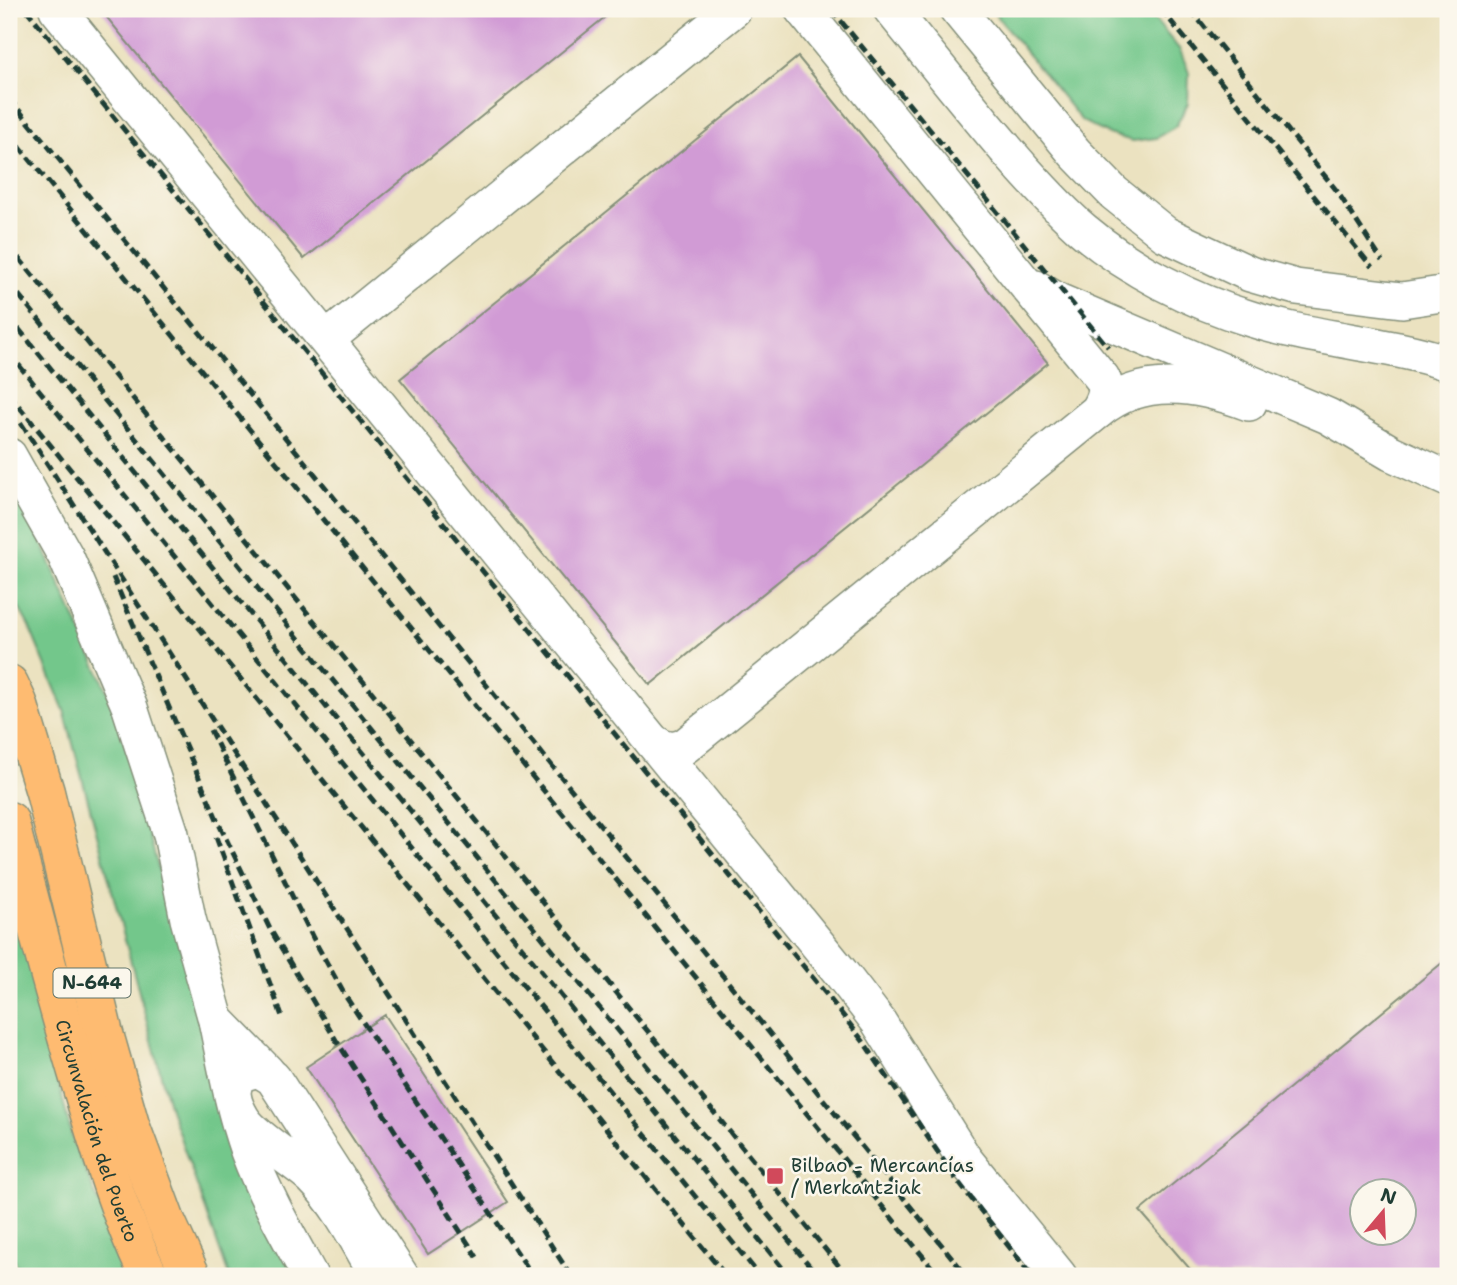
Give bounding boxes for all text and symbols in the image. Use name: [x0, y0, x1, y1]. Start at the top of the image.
road number: N-644: [54, 968, 130, 998]
street label: Circunvalación del Puerto: [50, 1016, 145, 1246]
place label: Bilbao - Mercancías / Merkantziak: [791, 1153, 974, 1200]
marker: Bilbao - Mercancías / Merkantziak: [765, 1166, 785, 1186]
north arrow: [1348, 1176, 1418, 1246]
text: N: [1377, 1182, 1400, 1211]

